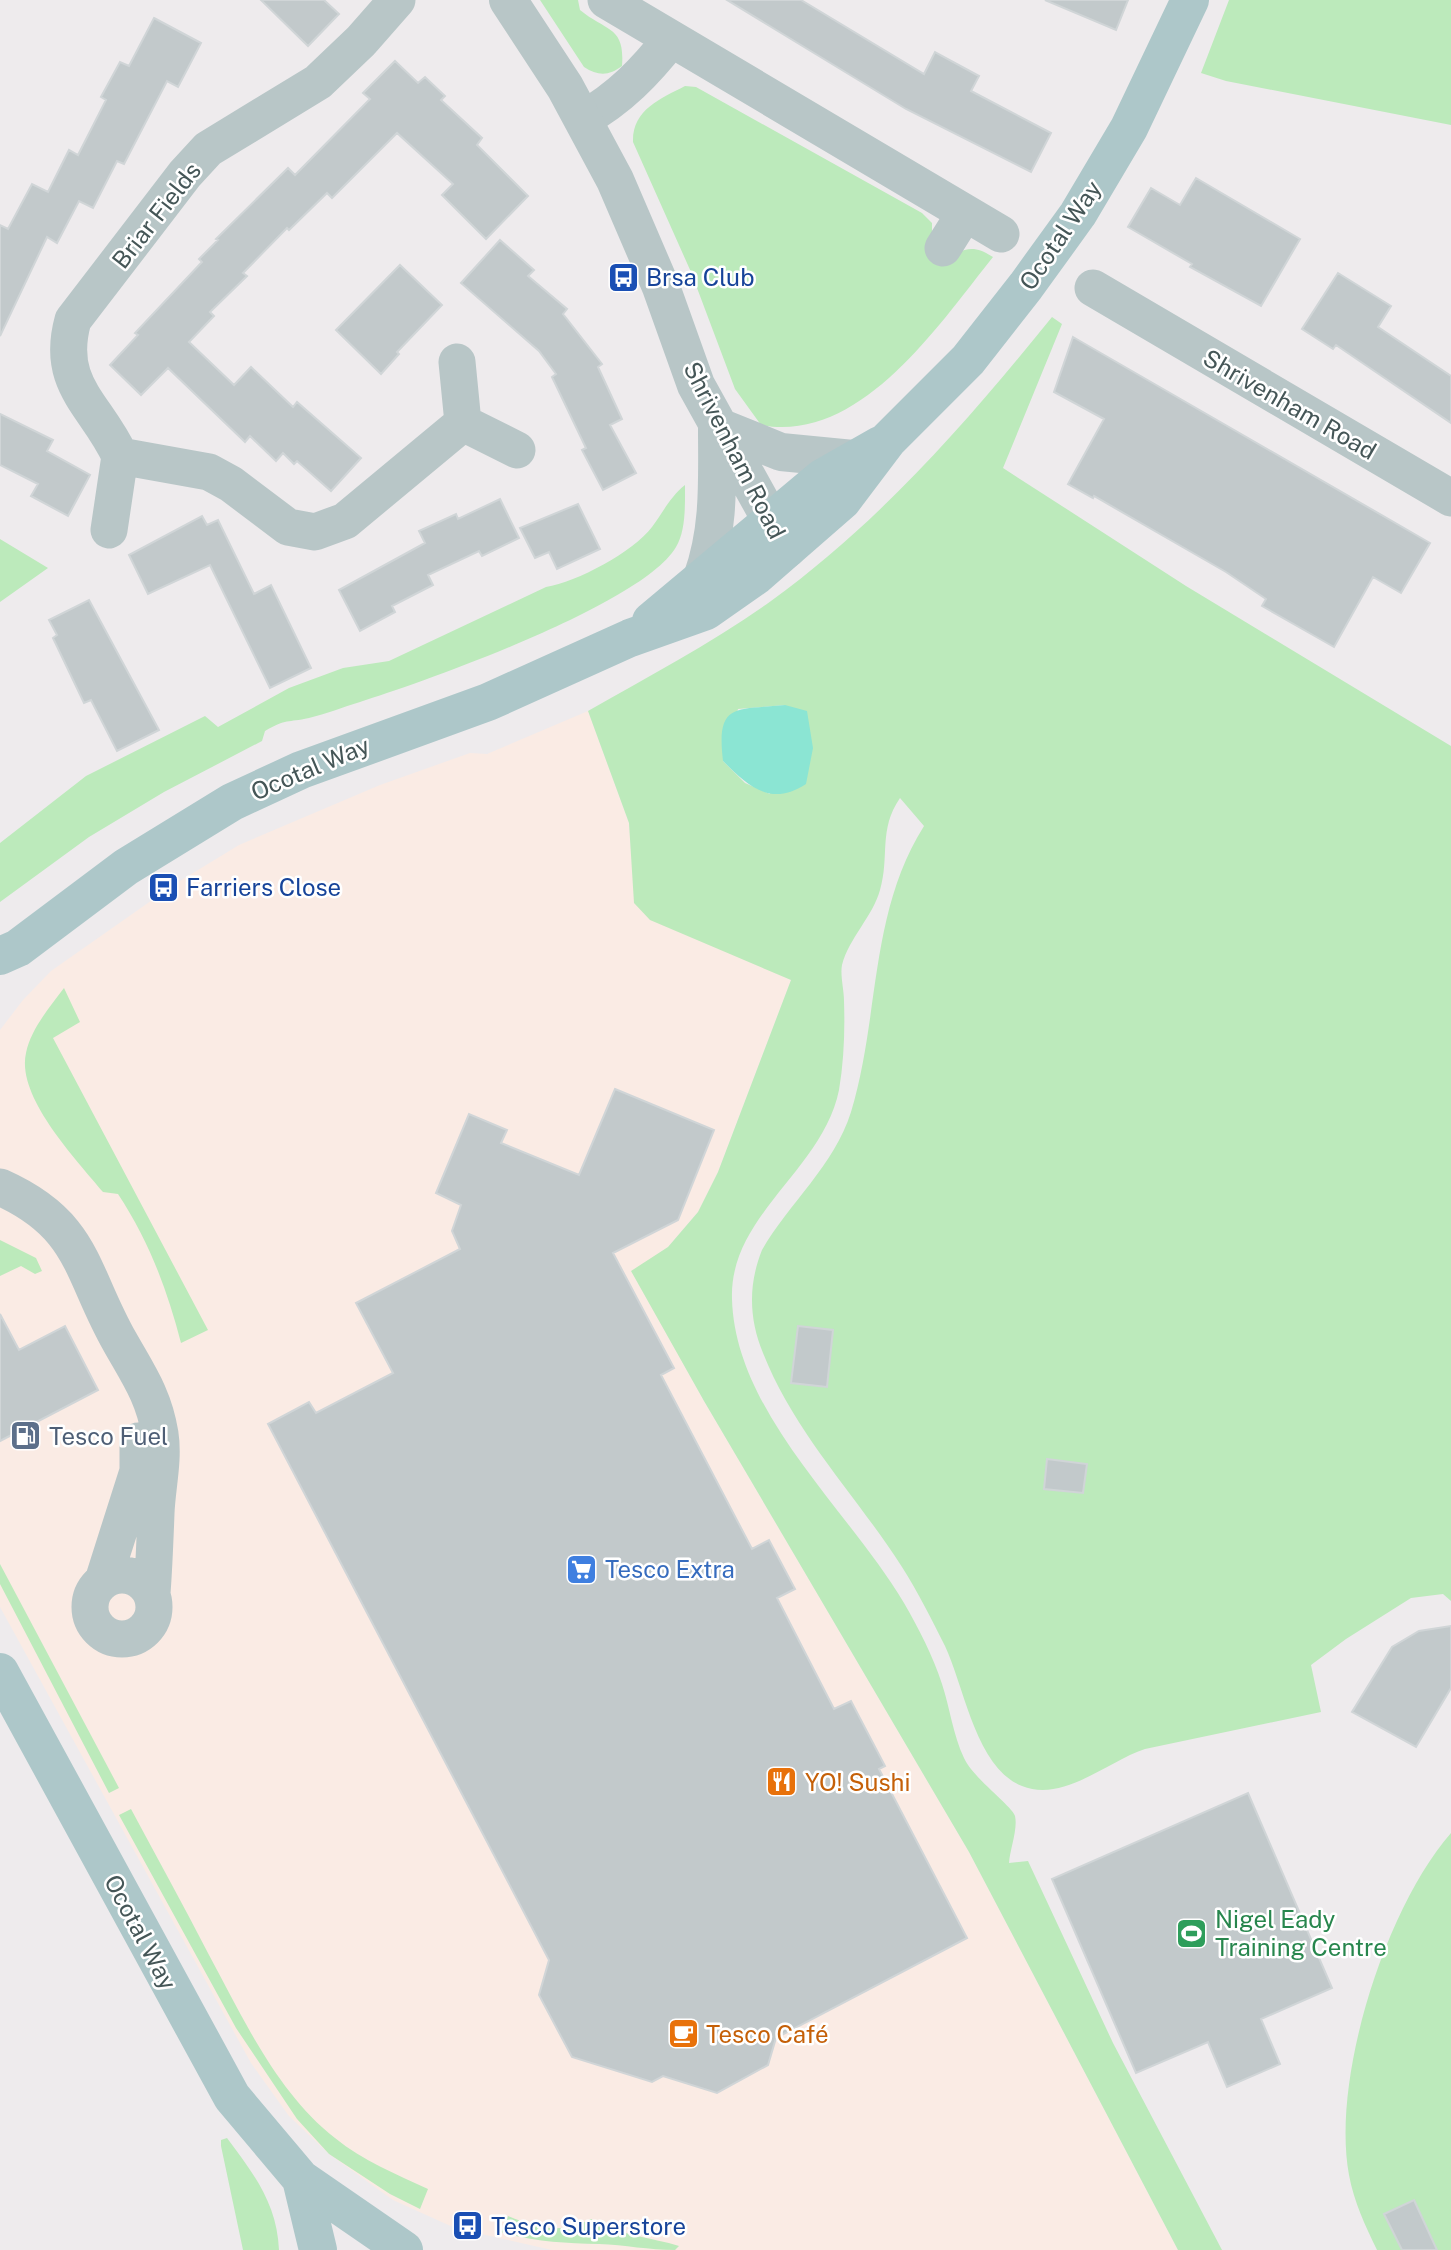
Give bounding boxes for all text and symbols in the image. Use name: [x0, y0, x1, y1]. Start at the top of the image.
street label: Briar Fields: [106, 156, 206, 274]
street label: Ocotal Way: [1013, 175, 1107, 295]
bus stop icon: Brsa Club: [606, 260, 640, 294]
place label: Brsa Club: [646, 263, 755, 291]
street label: Shrivenham Road: [1199, 343, 1381, 465]
street label: Shrivenham Road: [678, 357, 792, 543]
street label: Ocotal Way: [247, 730, 374, 806]
bus stop icon: Farriers Close: [146, 870, 180, 904]
place label: Farriers Close: [186, 873, 341, 901]
fuel station icon: Tesco Fuel: [9, 1419, 43, 1453]
place label: Tesco Fuel: [49, 1422, 168, 1450]
supermarket icon: Tesco Extra: [565, 1552, 599, 1586]
place label: Tesco Extra: [605, 1555, 735, 1583]
restaurant icon: YO! Sushi: [765, 1765, 799, 1799]
place label: YO! Sushi: [805, 1768, 910, 1796]
street label: Ocotal Way: [99, 1870, 183, 1994]
place label: Nigel Eady Training Centre: [1215, 1905, 1387, 1961]
sports icon: Nigel Eady Training Centre: [1175, 1916, 1209, 1950]
cafe icon: Tesco Café: [666, 2017, 700, 2051]
place label: Tesco Café: [706, 2020, 829, 2048]
bus stop icon: Tesco Superstore: [451, 2209, 485, 2243]
place label: Tesco Superstore: [491, 2212, 686, 2240]

